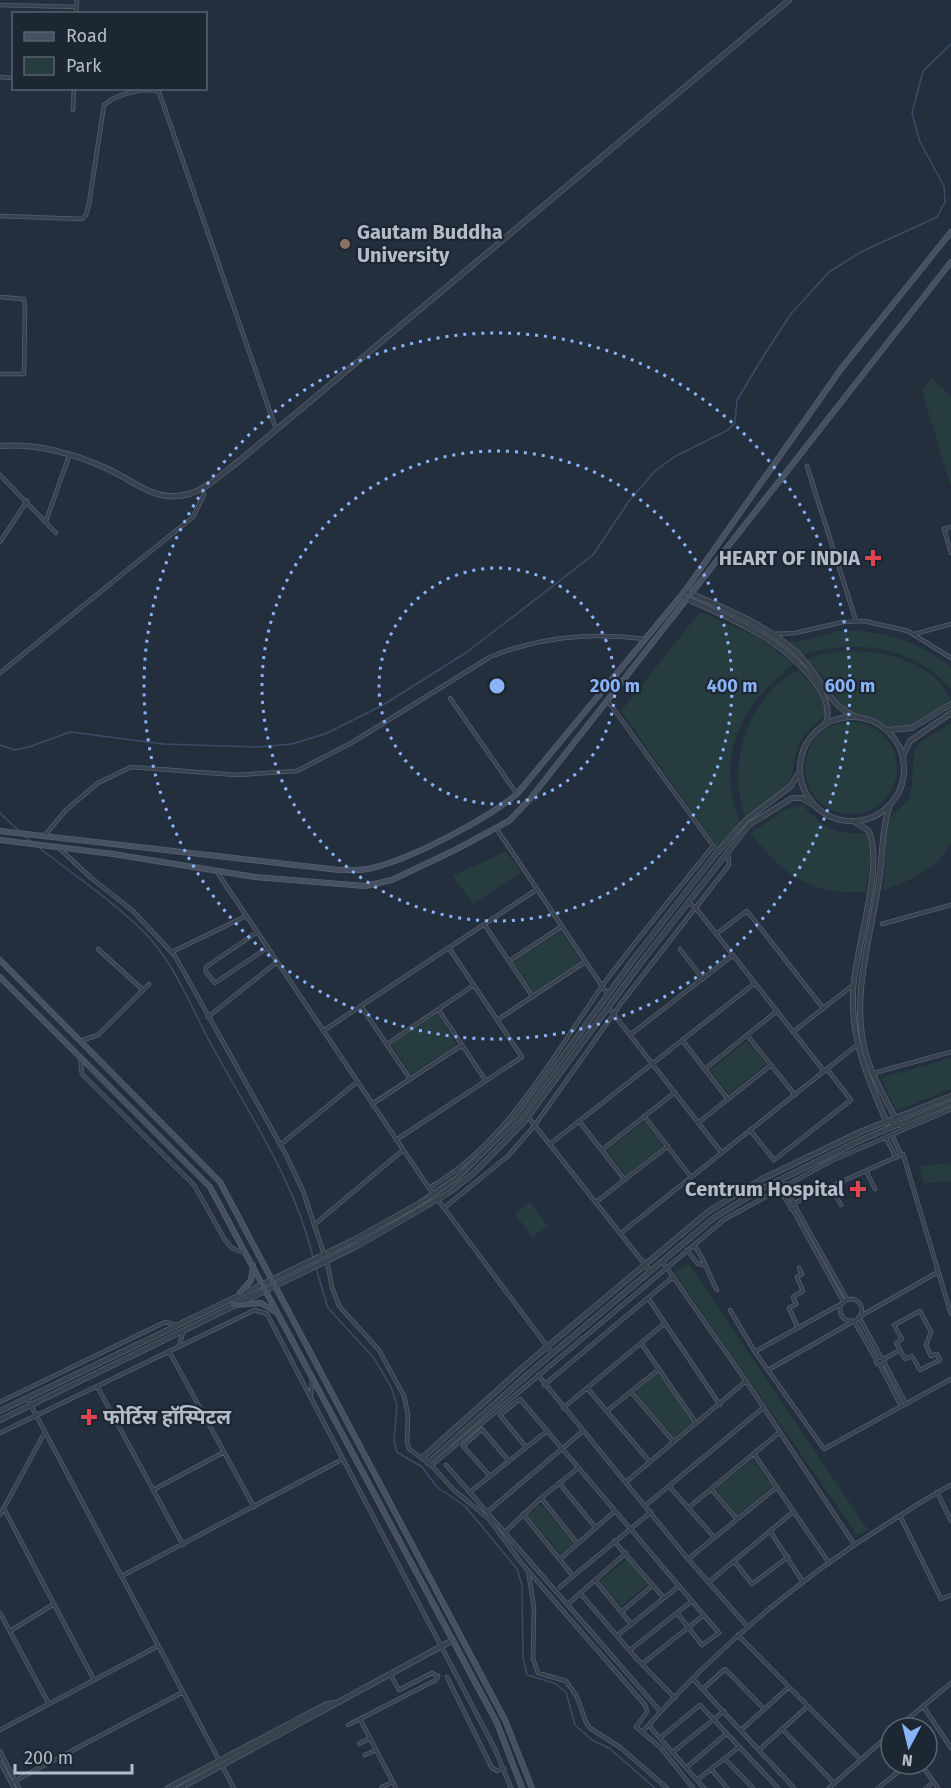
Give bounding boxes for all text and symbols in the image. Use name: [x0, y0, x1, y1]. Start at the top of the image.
legend: [12, 12, 207, 90]
text: Road: [66, 25, 108, 47]
text: Park: [66, 55, 102, 77]
place label: Gautam Buddha University: [357, 220, 503, 267]
marker: Gautam Buddha University: [338, 237, 352, 251]
place label: HEART OF INDIA: [719, 546, 861, 570]
marker: HEART OF INDIA: [864, 549, 882, 567]
text: 200 m: [590, 675, 640, 697]
text: 400 m: [707, 675, 757, 697]
text: 600 m: [825, 675, 875, 697]
centre of rings: [487, 676, 507, 696]
place label: Centrum Hospital: [685, 1177, 844, 1201]
marker: Centrum Hospital: [849, 1180, 867, 1198]
place label: फोर्टिस हॉस्पिटल: [103, 1405, 232, 1429]
marker: फोर्टिस हॉस्पिटल: [80, 1408, 98, 1426]
north arrow: [879, 1716, 939, 1776]
scale bar: [15, 1737, 132, 1775]
text: 200 m: [24, 1747, 73, 1769]
text: N: [901, 1750, 914, 1770]

